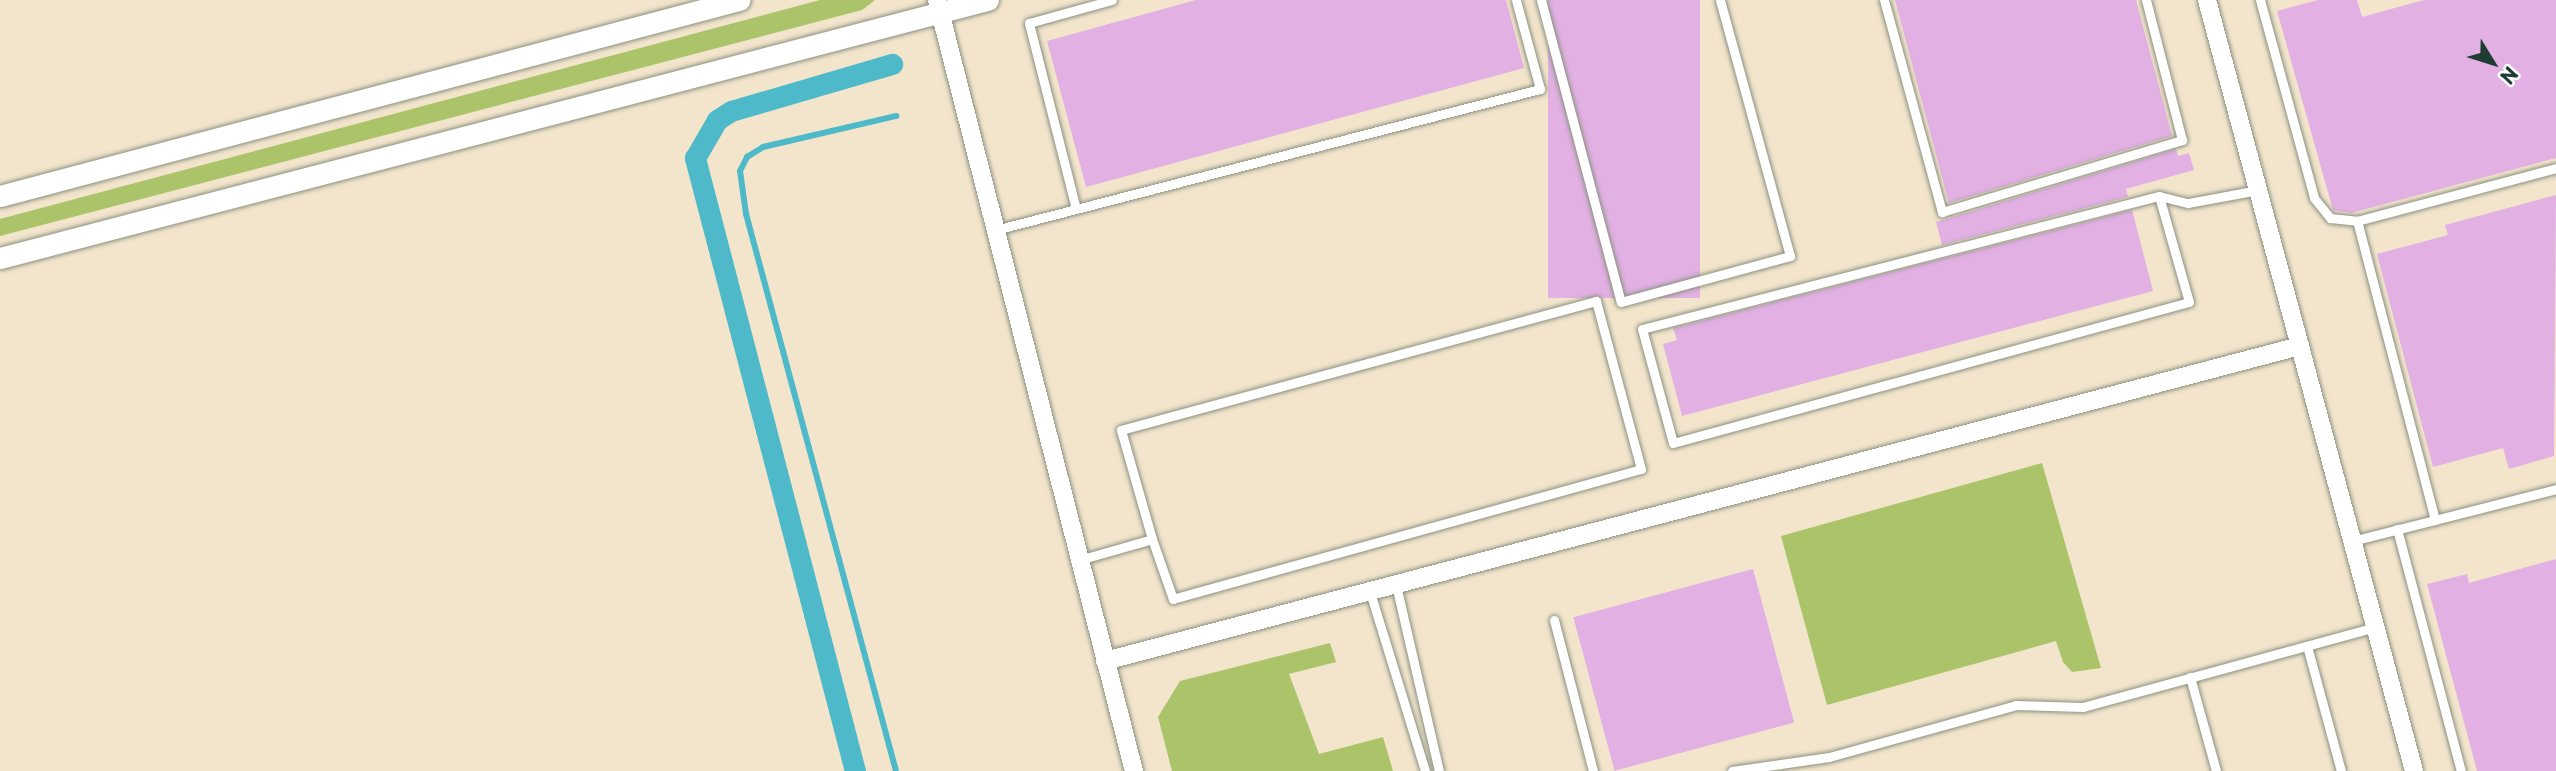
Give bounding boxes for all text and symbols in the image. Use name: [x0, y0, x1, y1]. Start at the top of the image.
north arrow: [2458, 28, 2528, 98]
text: N: [2494, 61, 2525, 90]

